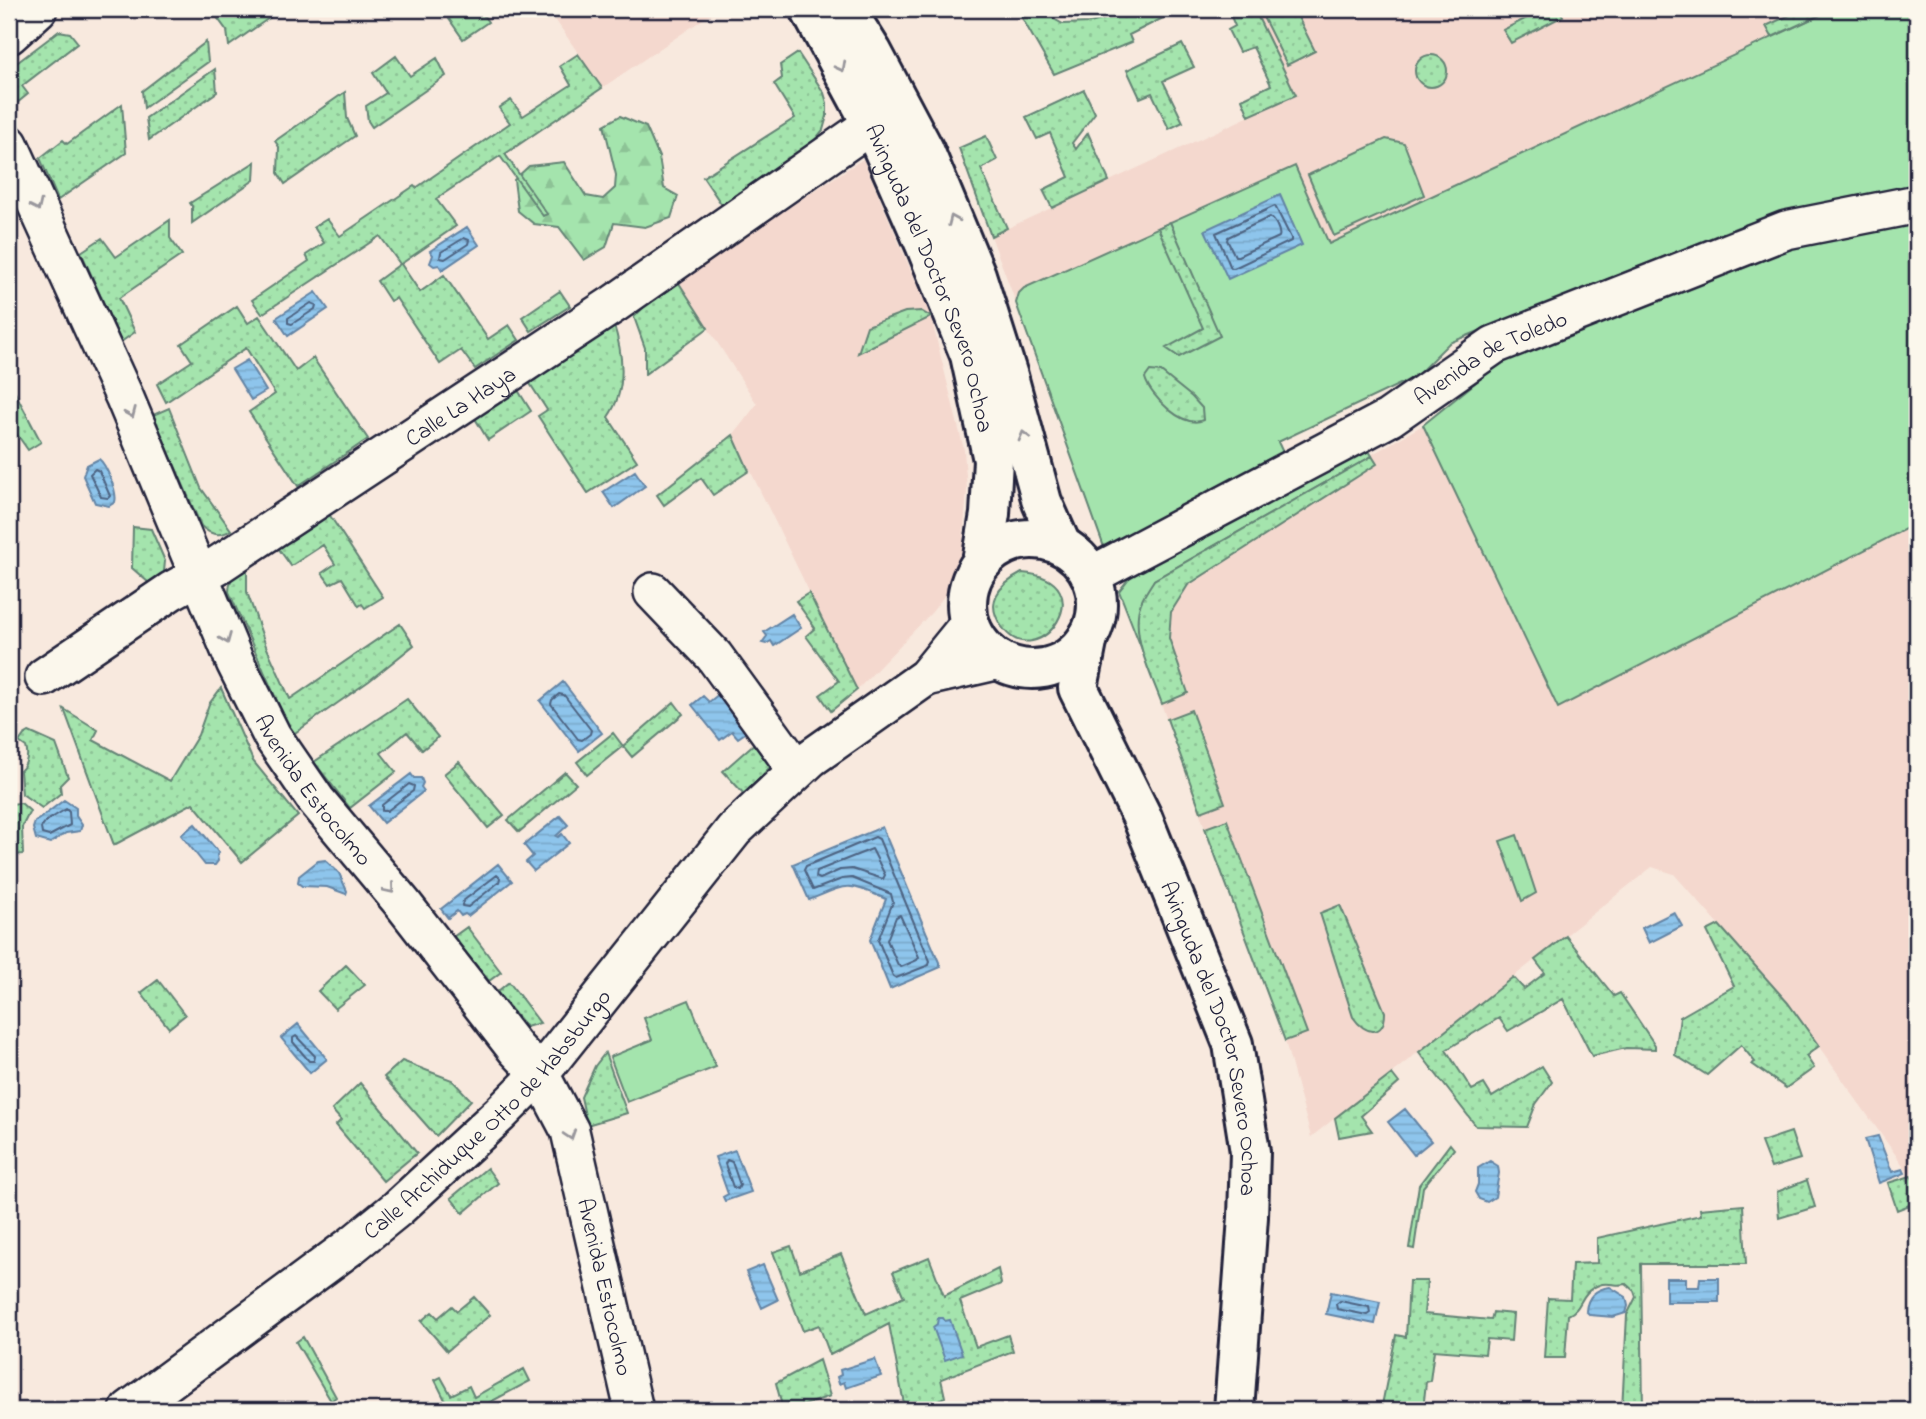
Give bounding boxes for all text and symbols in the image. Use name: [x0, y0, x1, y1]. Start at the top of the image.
one-way arrow: [833, 59, 846, 72]
street label: Avinguda del Doctor Severo Ochoa: [855, 120, 1000, 436]
one-way arrow: [29, 199, 43, 211]
one-way arrow: [947, 215, 961, 228]
street label: Avenida de Toledo: [1408, 304, 1573, 415]
street label: Calle La Haya: [400, 359, 523, 456]
one-way arrow: [123, 405, 137, 418]
one-way arrow: [1018, 430, 1033, 442]
one-way arrow: [218, 631, 232, 644]
street label: Avenida Estocolmo: [245, 710, 379, 874]
street label: Avinguda del Doctor Severo Ochoa: [1150, 877, 1264, 1197]
one-way arrow: [382, 881, 395, 893]
street label: Calle Archiduque Otto de Habsburgo: [357, 983, 620, 1249]
one-way arrow: [561, 1129, 576, 1141]
street label: Avenida Estocolmo: [567, 1195, 640, 1379]

